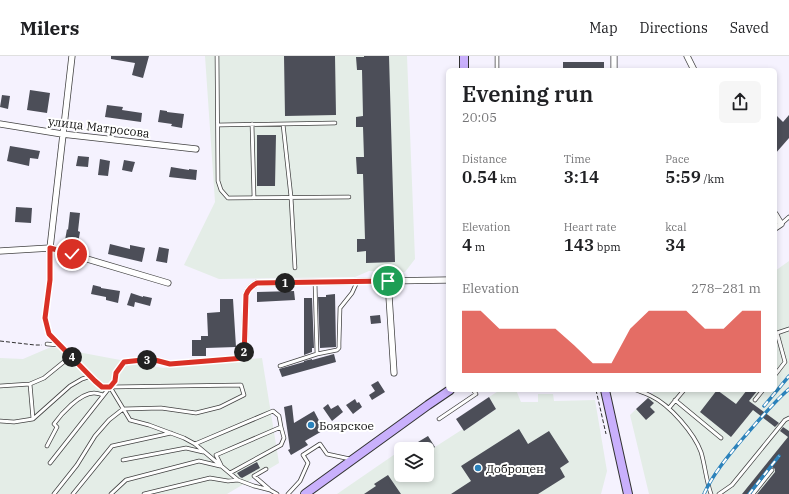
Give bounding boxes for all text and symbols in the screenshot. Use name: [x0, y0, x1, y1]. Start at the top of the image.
text: Milers: [20, 16, 79, 40]
text: Map: [589, 19, 618, 37]
text: Directions: [640, 19, 708, 37]
text: Saved: [730, 19, 769, 37]
text: Evening run: [462, 79, 593, 108]
button: share: [719, 81, 761, 123]
text: 20:05: [462, 109, 497, 126]
street label: улица Матросова: [47, 113, 151, 141]
text: Distance: [462, 152, 507, 166]
text: Time: [564, 152, 591, 166]
text: Pace: [665, 152, 690, 166]
text: 0.54: [462, 166, 497, 188]
text: 3:14: [564, 166, 599, 188]
text: 5:59: [665, 166, 701, 188]
text: km: [497, 172, 517, 186]
text: /km: [701, 172, 725, 186]
text: Elevation: [462, 220, 510, 234]
text: Heart rate: [564, 220, 616, 234]
text: kcal: [665, 220, 687, 234]
text: 4: [462, 234, 472, 256]
text: 143: [564, 234, 594, 256]
text: 34: [665, 234, 686, 256]
pin: [55, 237, 89, 271]
text: m: [472, 240, 485, 254]
text: bpm: [594, 240, 621, 254]
icon: check: [61, 243, 83, 265]
pin: [371, 264, 405, 298]
icon: arrive: [377, 270, 399, 292]
pin: 1: [275, 273, 295, 293]
text: 1: [282, 276, 288, 290]
text: Elevation: [462, 280, 519, 297]
text: 278–281 m: [691, 280, 761, 297]
pin: 2: [234, 342, 254, 362]
text: 2: [241, 345, 247, 359]
pin: 4: [62, 347, 82, 367]
text: 4: [69, 350, 75, 364]
pin: 3: [137, 350, 157, 370]
text: 3: [144, 353, 150, 367]
place label: Боярское: [319, 418, 374, 433]
marker: Боярское: [306, 420, 316, 430]
map controls: [394, 442, 434, 482]
button: layers: [394, 442, 434, 482]
place label: Доброцен: [486, 461, 544, 476]
marker: Доброцен: [473, 463, 483, 473]

